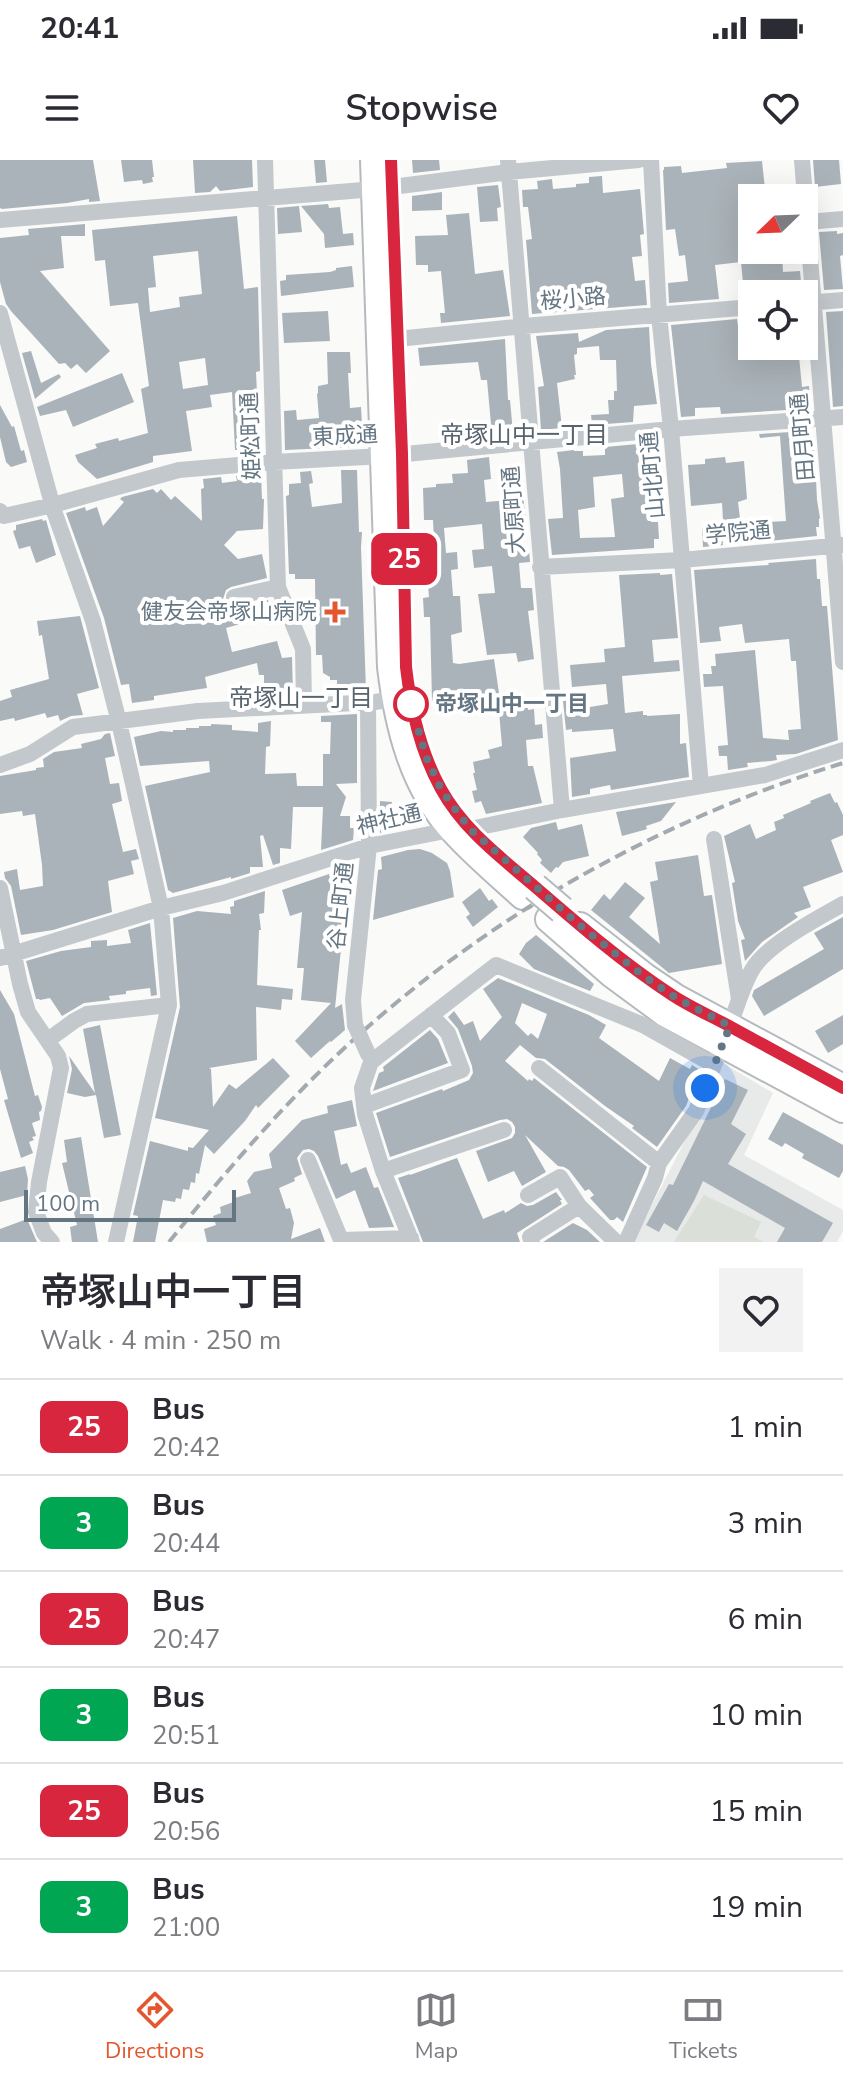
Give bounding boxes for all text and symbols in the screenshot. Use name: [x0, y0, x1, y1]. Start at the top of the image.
text: 20:41: [40, 8, 119, 49]
text: Stopwise: [345, 84, 498, 133]
icon: menu: [40, 86, 84, 130]
icon: heart: [759, 86, 803, 130]
north arrow: [738, 184, 818, 264]
map controls: [738, 184, 818, 360]
button: locate: [738, 280, 818, 360]
street label: 桜小路: [539, 281, 607, 317]
street label: 姫松町通: [234, 391, 268, 481]
street label: 田月町通: [784, 392, 822, 482]
street label: 東成通: [311, 419, 379, 453]
district label: 帝塚山中一丁目: [440, 419, 608, 451]
street label: 山北町通: [634, 430, 672, 520]
street label: 大原町通: [496, 465, 532, 555]
street label: 学院通: [704, 515, 772, 551]
line badge: 25: [368, 533, 440, 585]
text: 25: [387, 540, 421, 578]
place label: 健友会帝塚山病院: [141, 597, 317, 627]
marker: 健友会帝塚山病院: [324, 601, 346, 623]
district label: 帝塚山一丁目: [229, 682, 373, 714]
marker: 帝塚山中一丁目: [394, 687, 428, 721]
place label: 帝塚山中一丁目: [435, 689, 589, 719]
street label: 神社通: [353, 798, 425, 842]
street label: 谷上町通: [321, 861, 361, 951]
your location: [685, 1068, 725, 1108]
scale bar: [24, 1186, 236, 1222]
text: 100 m: [36, 1189, 100, 1219]
text: 帝塚山中一丁目: [40, 1267, 306, 1318]
button: heart: [719, 1268, 803, 1352]
text: Walk · 4 min · 250 m: [40, 1323, 281, 1358]
text: Bus: [152, 1389, 205, 1430]
text: 1 min: [728, 1407, 803, 1448]
text: 25: [67, 1408, 101, 1446]
text: 20:42: [152, 1430, 220, 1465]
text: Bus: [152, 1485, 205, 1526]
text: 3 min: [728, 1503, 803, 1544]
text: 3: [76, 1504, 92, 1542]
text: 20:44: [152, 1526, 220, 1561]
text: Bus: [152, 1581, 205, 1622]
text: 6 min: [728, 1599, 803, 1640]
text: 25: [67, 1600, 101, 1638]
text: 20:47: [152, 1622, 220, 1657]
text: Bus: [152, 1677, 205, 1718]
text: 10 min: [710, 1695, 803, 1736]
text: 3: [76, 1696, 92, 1734]
text: 20:51: [152, 1718, 220, 1753]
text: Bus: [152, 1773, 205, 1814]
text: 15 min: [710, 1791, 803, 1832]
text: 25: [67, 1792, 101, 1830]
text: 20:56: [152, 1814, 220, 1849]
text: Bus: [152, 1869, 205, 1910]
text: 19 min: [710, 1887, 803, 1928]
text: 3: [76, 1888, 92, 1926]
text: 21:00: [152, 1910, 220, 1945]
tab: Directions: [105, 1988, 204, 2066]
tab: Map: [414, 1988, 458, 2066]
tab: Tickets: [669, 1988, 738, 2066]

